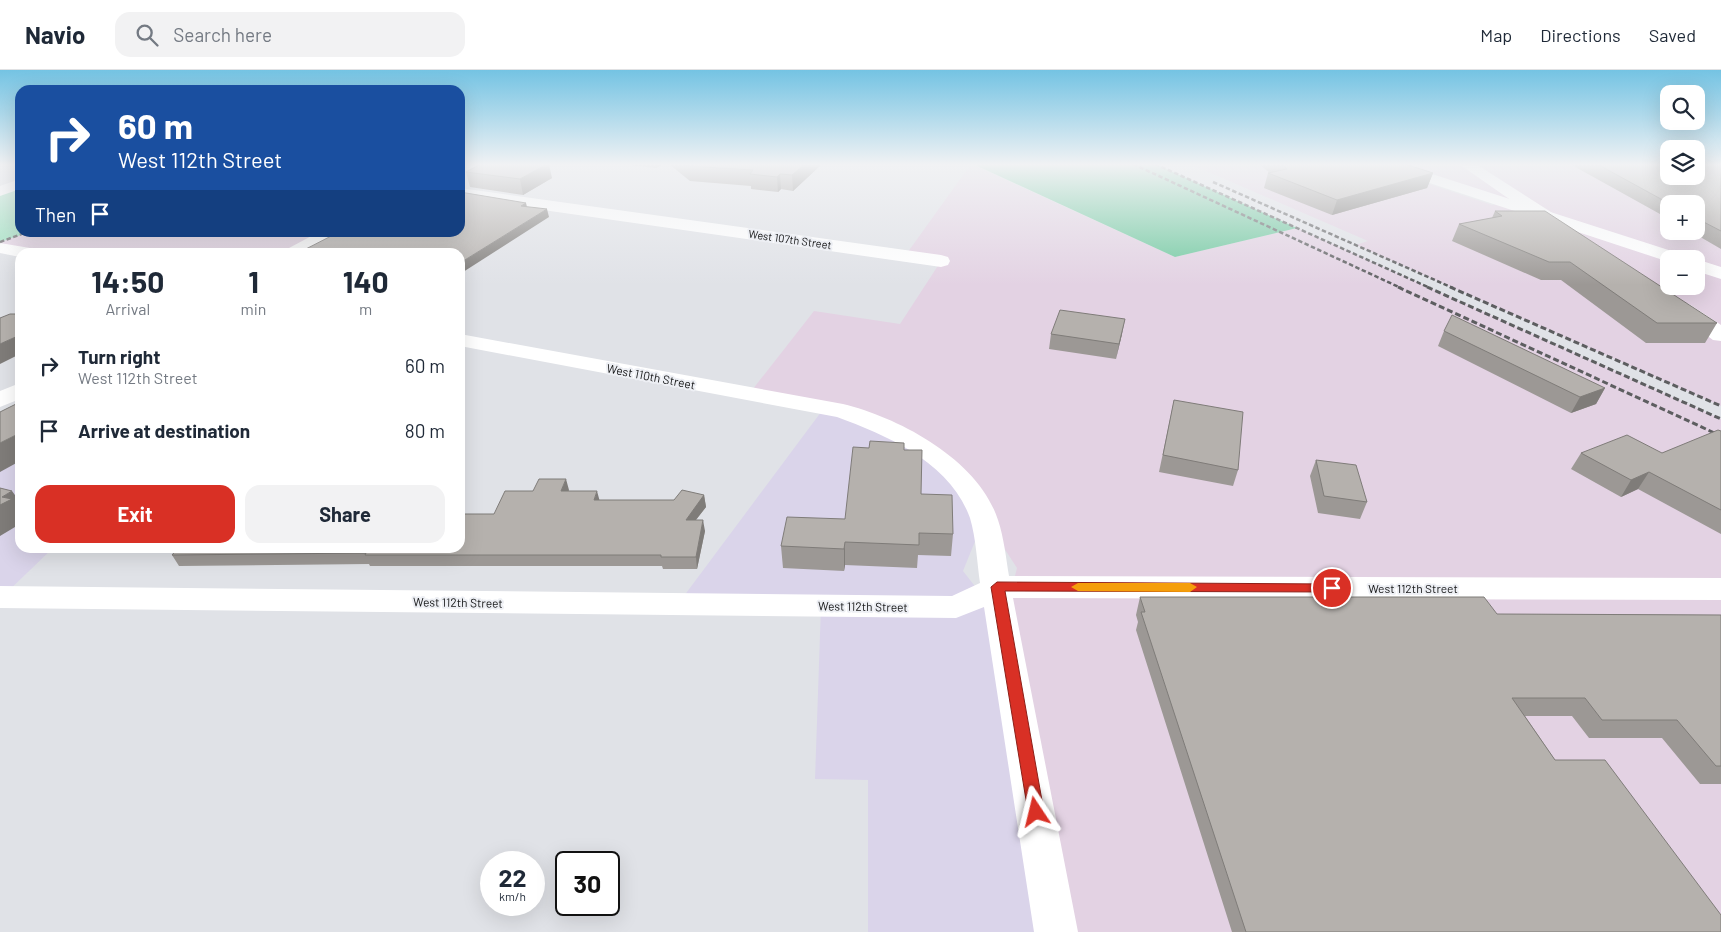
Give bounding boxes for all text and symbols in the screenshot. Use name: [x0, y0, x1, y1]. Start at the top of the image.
search box: [115, 12, 465, 57]
text: Navio: [25, 20, 85, 49]
icon: search: [133, 21, 161, 49]
text: Search here: [173, 23, 272, 46]
text: Map: [1480, 24, 1512, 46]
text: Directions: [1540, 24, 1621, 46]
text: Saved: [1649, 24, 1696, 46]
map controls: [1660, 85, 1705, 295]
button: search: [1660, 85, 1705, 130]
text: 60 m: [118, 104, 193, 146]
icon: right: [35, 105, 100, 170]
button: layers: [1660, 140, 1705, 185]
text: West 112th Street: [118, 146, 282, 172]
button: +: [1660, 195, 1705, 240]
icon: arrive: [86, 200, 114, 228]
text: Then: [35, 203, 76, 226]
street label: West 107th Street: [748, 227, 832, 251]
button: −: [1660, 250, 1705, 295]
text: 14:50: [91, 263, 164, 299]
text: 1: [248, 263, 259, 299]
text: 140: [343, 263, 389, 299]
text: Arrival: [105, 299, 150, 318]
text: min: [241, 299, 267, 318]
text: m: [359, 299, 372, 318]
text: Turn right: [78, 345, 160, 368]
icon: right: [35, 352, 63, 380]
text: 60 m: [405, 354, 445, 377]
street label: West 110th Street: [605, 361, 697, 391]
text: West 112th Street: [78, 368, 198, 387]
icon: arrive: [35, 417, 63, 445]
text: Arrive at destination: [78, 419, 250, 442]
text: 80 m: [405, 419, 445, 442]
button: Exit: [35, 485, 235, 543]
button: Share: [245, 485, 445, 543]
pin: [1311, 567, 1353, 609]
icon: arrive: [1318, 574, 1346, 602]
street label: West 112th Street: [1368, 581, 1458, 595]
street label: West 112th Street: [413, 594, 503, 610]
street label: West 112th Street: [818, 598, 908, 614]
position arrow: [1009, 785, 1061, 837]
speed limit sign: 30: [555, 851, 620, 916]
text: 22: [498, 862, 527, 892]
text: km/h: [499, 889, 526, 903]

